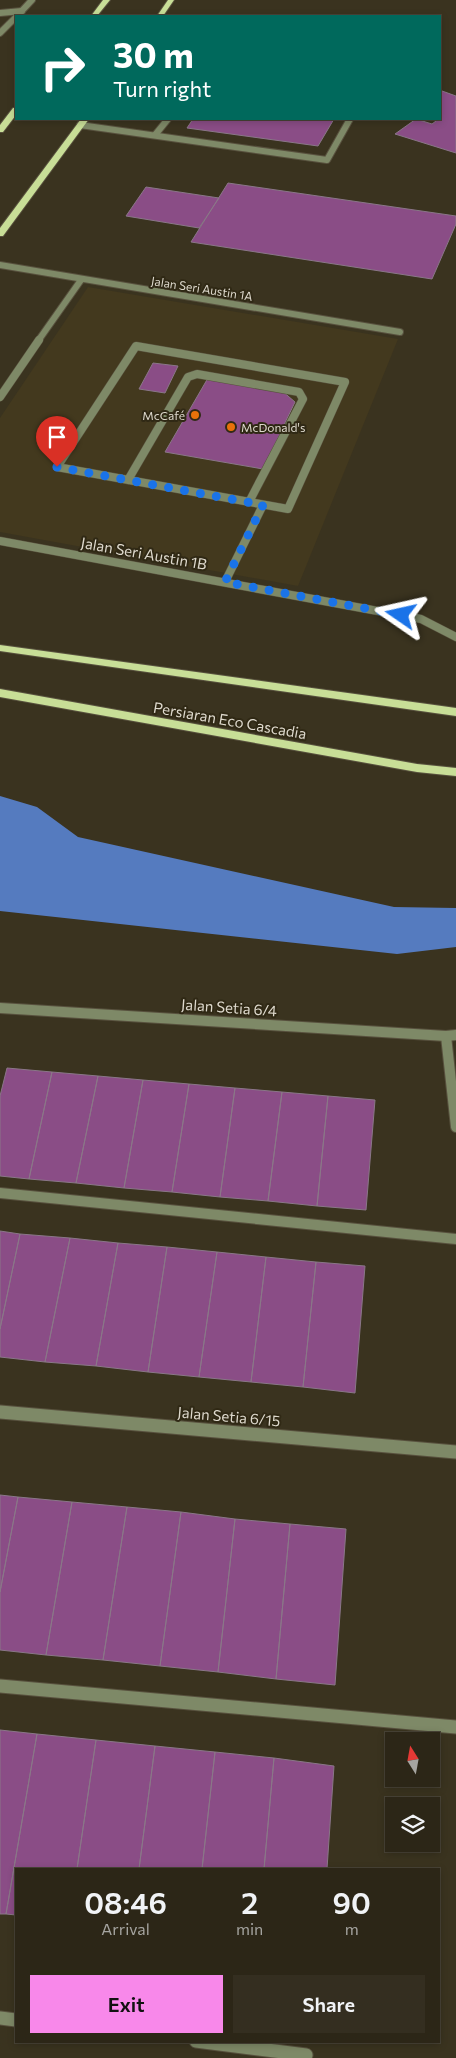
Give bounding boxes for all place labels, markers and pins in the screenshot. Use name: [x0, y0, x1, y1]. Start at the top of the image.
place label: McCafé: [142, 408, 185, 422]
marker: McCafé: [189, 409, 201, 421]
pin: [36, 416, 78, 467]
place label: McDonald's: [241, 420, 305, 434]
marker: McDonald's: [225, 421, 237, 433]

